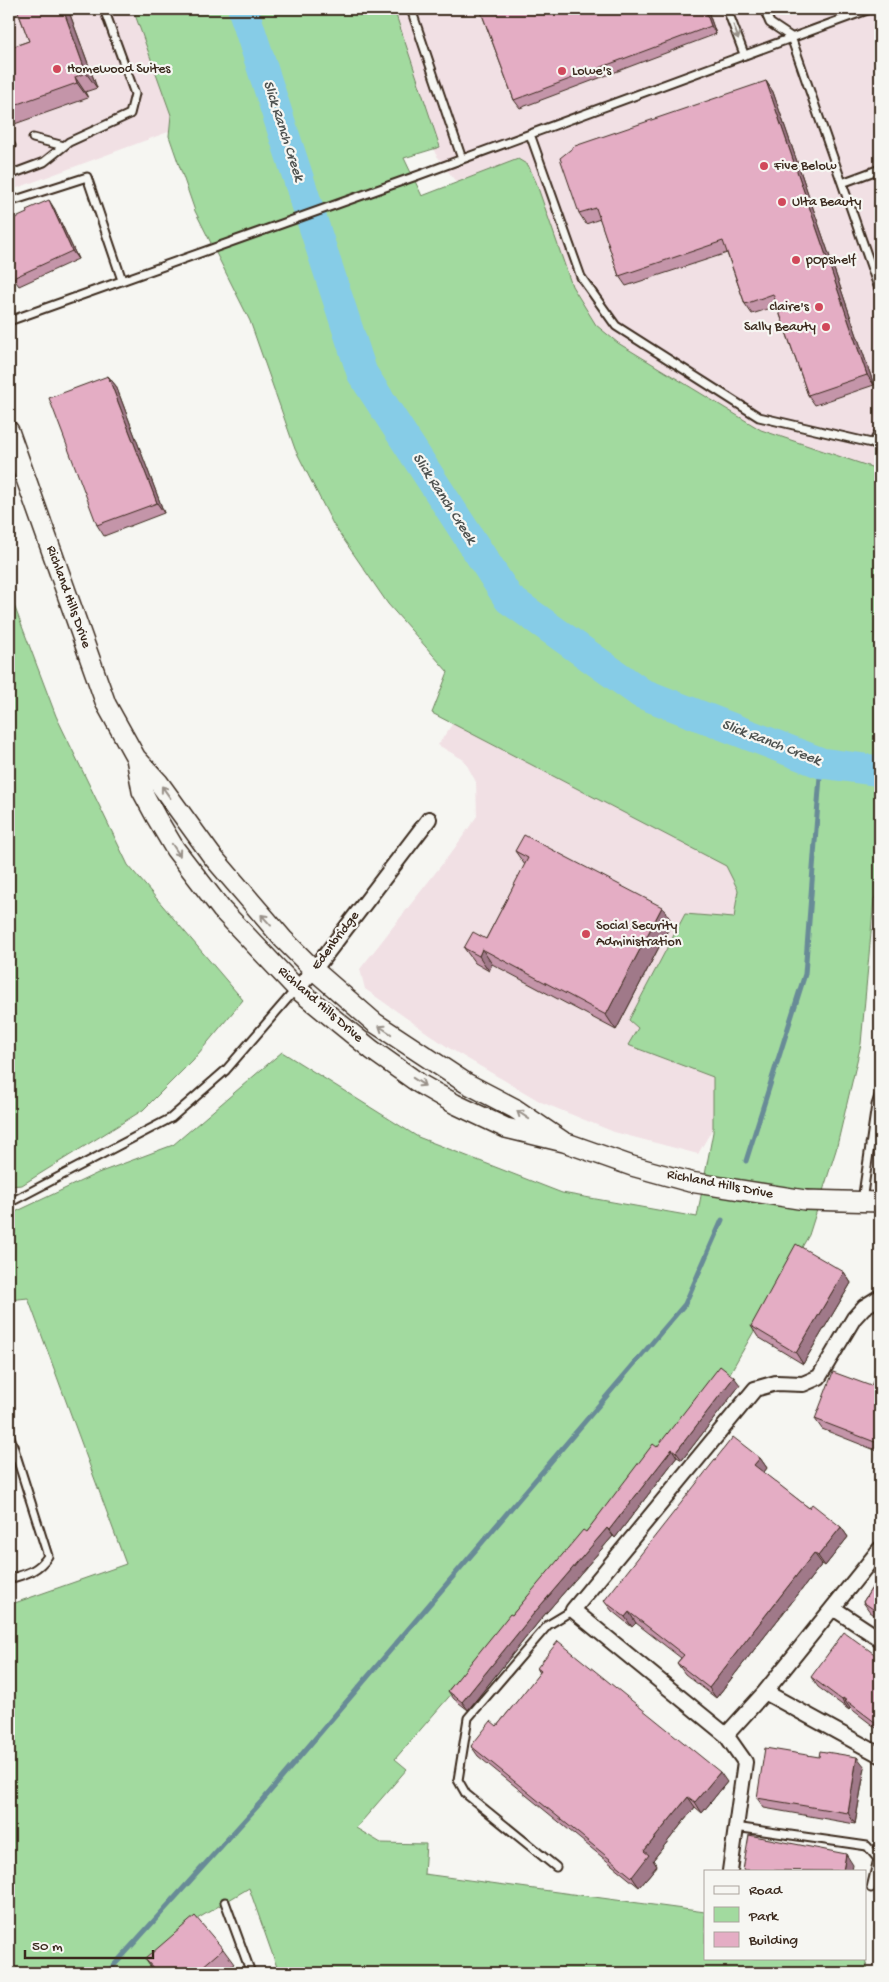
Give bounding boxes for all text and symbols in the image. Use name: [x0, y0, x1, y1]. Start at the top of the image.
one-way arrow: [732, 24, 741, 39]
place label: Homewood Suites: [67, 61, 171, 78]
marker: Homewood Suites: [51, 63, 63, 75]
place label: Lowe's: [572, 63, 612, 80]
marker: Lowe's: [556, 65, 568, 77]
water label: Slick Ranch Creek: [258, 79, 308, 185]
place label: Five Below: [773, 158, 837, 175]
marker: Five Below: [758, 160, 770, 172]
place label: Ulta Beauty: [792, 194, 861, 211]
marker: Ulta Beauty: [776, 196, 788, 208]
place label: pOpshelf: [805, 252, 857, 269]
marker: pOpshelf: [790, 254, 802, 266]
place label: claire's: [769, 299, 810, 316]
marker: claire's: [813, 301, 825, 313]
place label: Sally Beauty: [744, 319, 816, 336]
marker: Sally Beauty: [820, 321, 832, 333]
water label: Slick Ranch Creek: [408, 450, 481, 549]
street label: Richland Hills Drive: [42, 543, 95, 651]
water label: Slick Ranch Creek: [719, 716, 824, 771]
one-way arrow: [161, 785, 171, 799]
one-way arrow: [171, 842, 181, 856]
street label: Edenbridge: [308, 907, 364, 974]
one-way arrow: [260, 913, 272, 926]
place label: Social Security Administration: [596, 918, 682, 951]
marker: Social Security Administration: [580, 928, 592, 940]
street label: Richland Hills Drive: [274, 963, 367, 1047]
one-way arrow: [378, 1025, 392, 1035]
one-way arrow: [411, 1077, 425, 1087]
one-way arrow: [517, 1110, 531, 1120]
street label: Richland Hills Drive: [665, 1166, 775, 1204]
legend: [704, 1870, 866, 1960]
text: Road: [749, 1882, 783, 1900]
text: Park: [748, 1908, 779, 1926]
scale bar: [25, 1927, 152, 1959]
text: Building: [748, 1932, 798, 1950]
text: 50 m: [32, 1938, 63, 1956]

